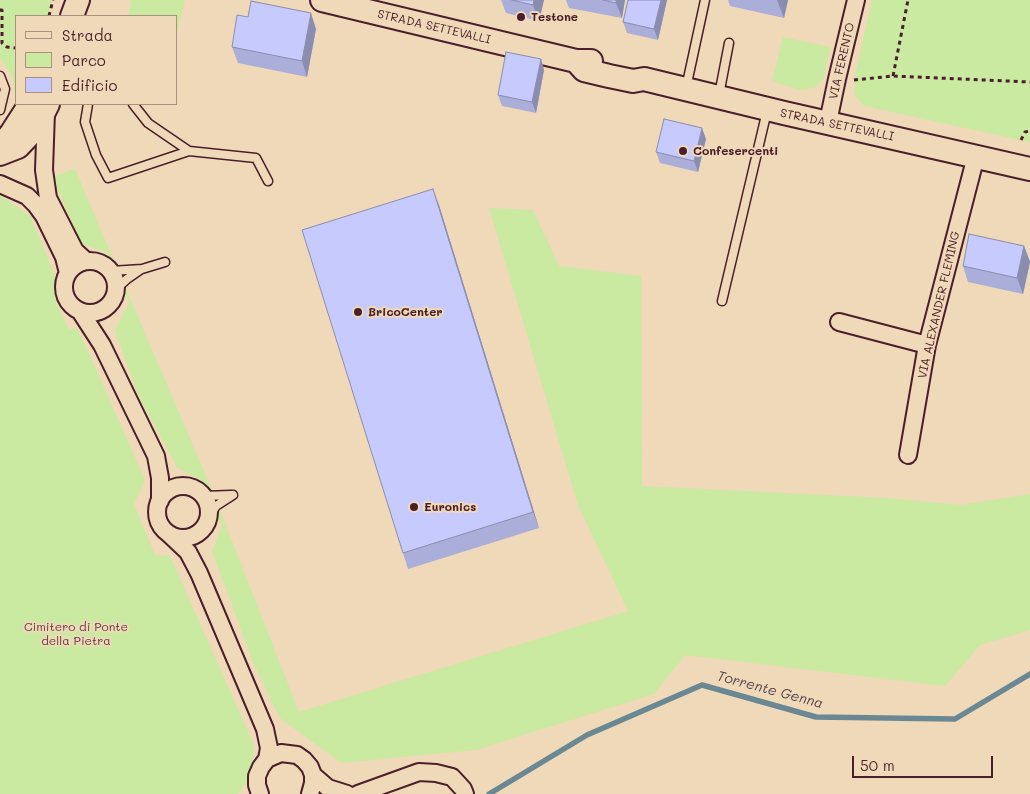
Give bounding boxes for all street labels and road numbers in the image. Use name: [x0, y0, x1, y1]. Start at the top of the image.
street label: STRADA SETTEVALLI: [376, 7, 492, 47]
street label: VIA FERENTO: [826, 21, 858, 101]
street label: STRADA SETTEVALLI: [779, 106, 895, 144]
street label: VIA ALEXANDER FLEMING: [915, 230, 963, 380]

